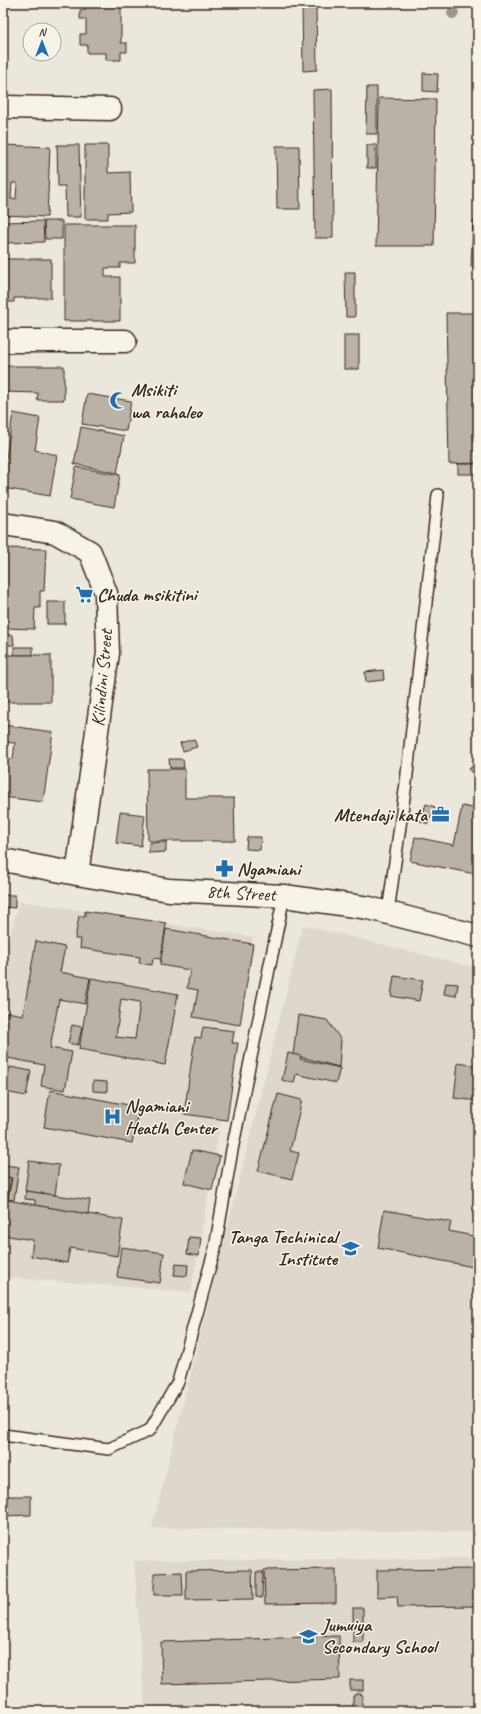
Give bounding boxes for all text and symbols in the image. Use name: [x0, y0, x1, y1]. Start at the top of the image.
north arrow: [22, 22, 62, 62]
text: N: [39, 25, 48, 39]
place label: Msikiti wa rahaleo: [131, 378, 204, 424]
mosque icon: Msikiti wa rahaleo: [108, 391, 128, 411]
place label: Chuda msikitini: [97, 583, 199, 607]
supermarket icon: Chuda msikitini: [74, 585, 94, 605]
street label: Kilindini Street: [86, 627, 118, 727]
place label: Mtendaji kata: [334, 803, 428, 827]
office icon: Mtendaji kata: [430, 805, 450, 825]
place label: Ngamiani: [237, 857, 302, 881]
pharmacy icon: Ngamiani: [214, 859, 234, 879]
street label: 8th Street: [206, 879, 278, 907]
place label: Ngamiani Heatlh Center: [125, 1094, 219, 1140]
hospital icon: Ngamiani Heatlh Center: [102, 1107, 122, 1127]
place label: Tanga Techinical Institute: [228, 1225, 341, 1271]
school or university icon: Tanga Techinical Institute: [340, 1238, 360, 1258]
place label: Jumuiya Secondary School: [320, 1613, 440, 1659]
school or university icon: Jumuiya Secondary School: [299, 1626, 319, 1646]

